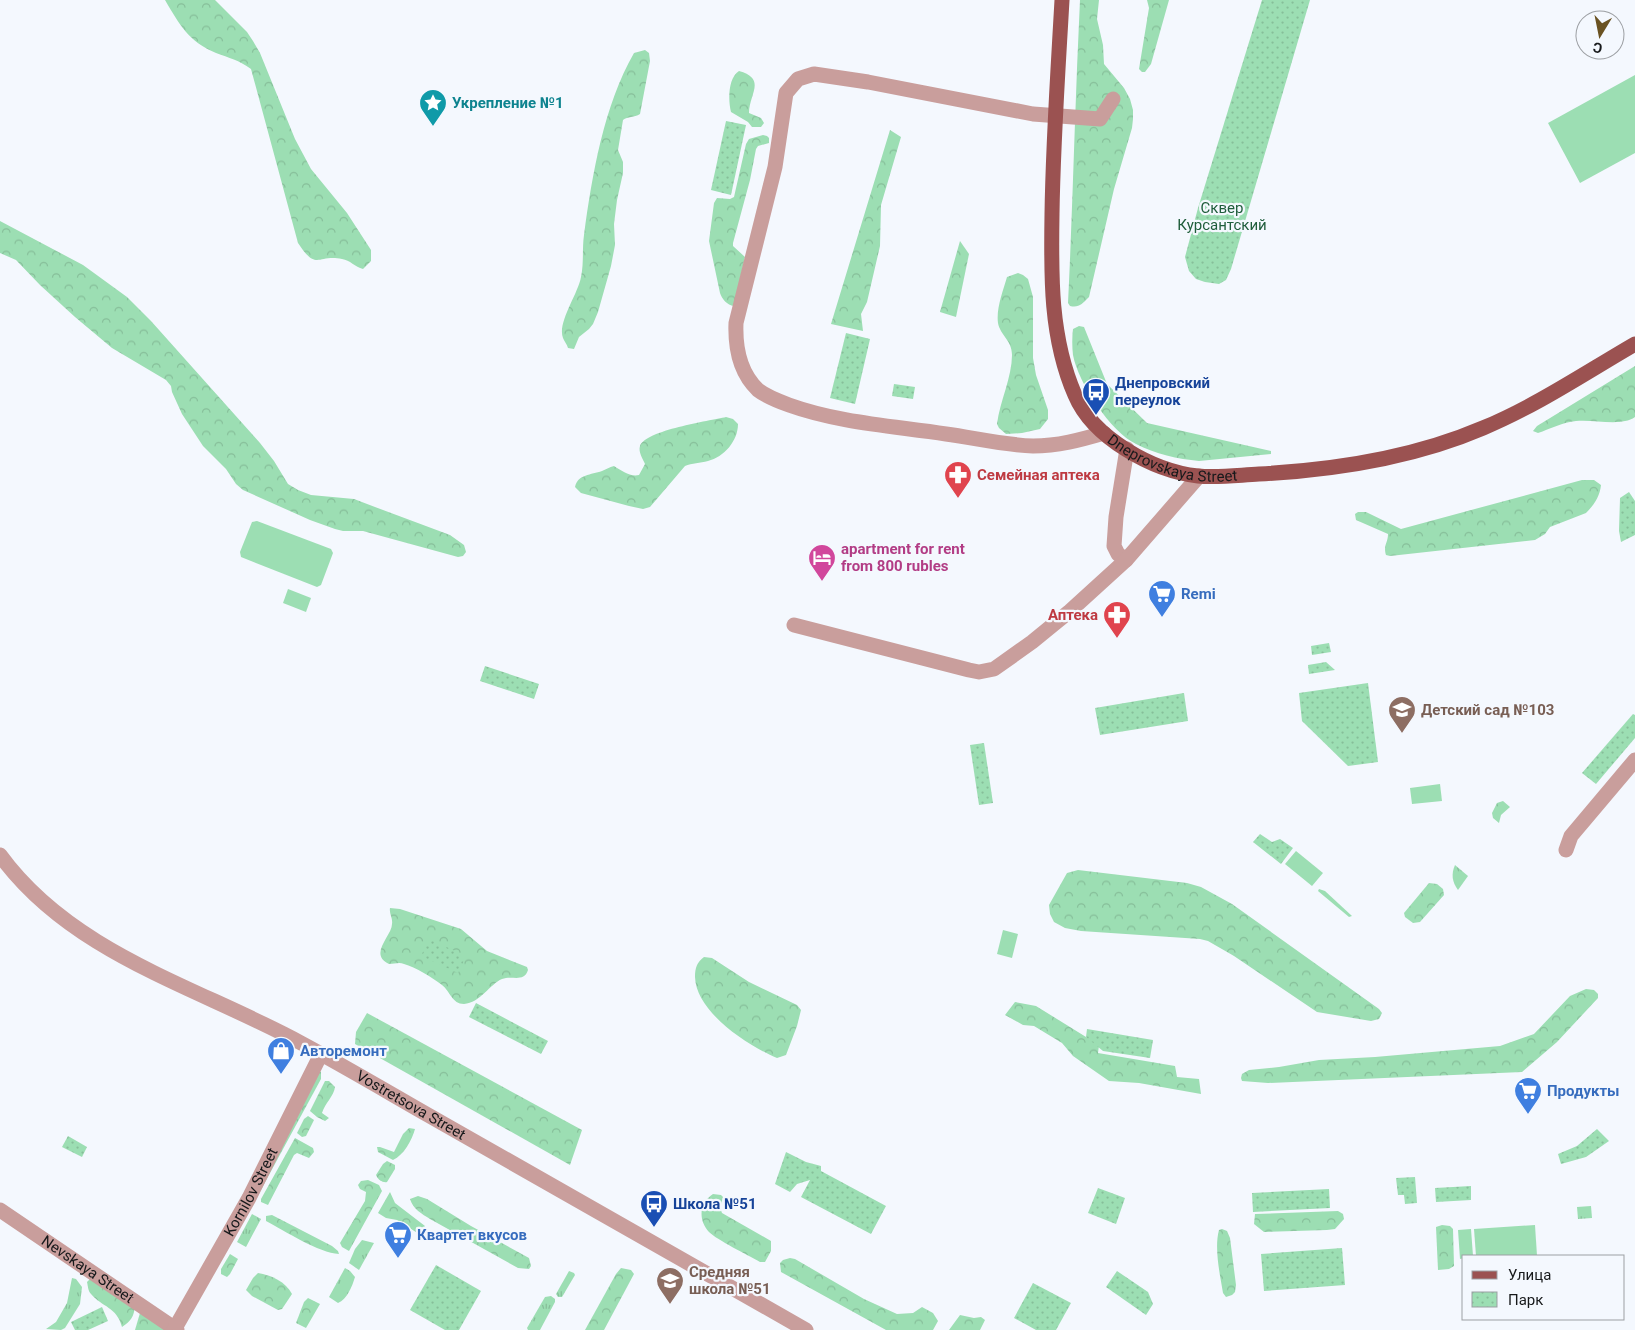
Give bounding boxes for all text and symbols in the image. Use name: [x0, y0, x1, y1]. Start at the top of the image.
north arrow: [1575, 10, 1625, 60]
text: С: [1592, 39, 1604, 56]
place icon: Укрепление №1: [418, 88, 448, 127]
place label: Укрепление №1: [452, 94, 564, 112]
park label: Сквер Курсантский: [1177, 199, 1267, 234]
place label: Днепровский переулок: [1115, 374, 1210, 409]
bus stop icon: Днепровский переулок: [1081, 377, 1111, 416]
street label: Dneprovskaya Street: [1104, 431, 1238, 486]
pharmacy icon: Семейная аптека: [943, 460, 973, 499]
place label: Семейная аптека: [977, 466, 1100, 484]
place label: apartment for rent from 800 rubles: [841, 540, 965, 575]
hotel icon: apartment for rent from 800 rubles: [807, 543, 837, 582]
supermarket icon: Remi: [1147, 579, 1177, 618]
place label: Remi: [1181, 585, 1216, 603]
pharmacy icon: Аптека: [1102, 600, 1132, 639]
place label: Аптека: [1048, 606, 1098, 624]
school or university icon: Детский сад №103: [1387, 695, 1417, 734]
place label: Детский сад №103: [1421, 701, 1554, 719]
shop icon: Авторемонт: [266, 1036, 296, 1075]
place label: Авторемонт: [300, 1042, 387, 1060]
street label: Vostretsova Street: [353, 1067, 469, 1144]
supermarket icon: Продукты: [1513, 1076, 1543, 1115]
place label: Продукты: [1547, 1082, 1620, 1100]
street label: Kornilov Street: [220, 1145, 282, 1239]
bus stop icon: Школа №51: [639, 1189, 669, 1228]
place label: Школа №51: [673, 1195, 757, 1213]
supermarket icon: Квартет вкусов: [383, 1220, 413, 1259]
place label: Квартет вкусов: [417, 1226, 527, 1244]
street label: Nevskaya Street: [38, 1232, 137, 1307]
legend: [1462, 1255, 1625, 1320]
place label: Средняя школа №51: [689, 1263, 771, 1298]
school or university icon: Средняя школа №51: [655, 1266, 685, 1305]
text: Улица: [1508, 1266, 1551, 1284]
text: Парк: [1508, 1291, 1543, 1309]

